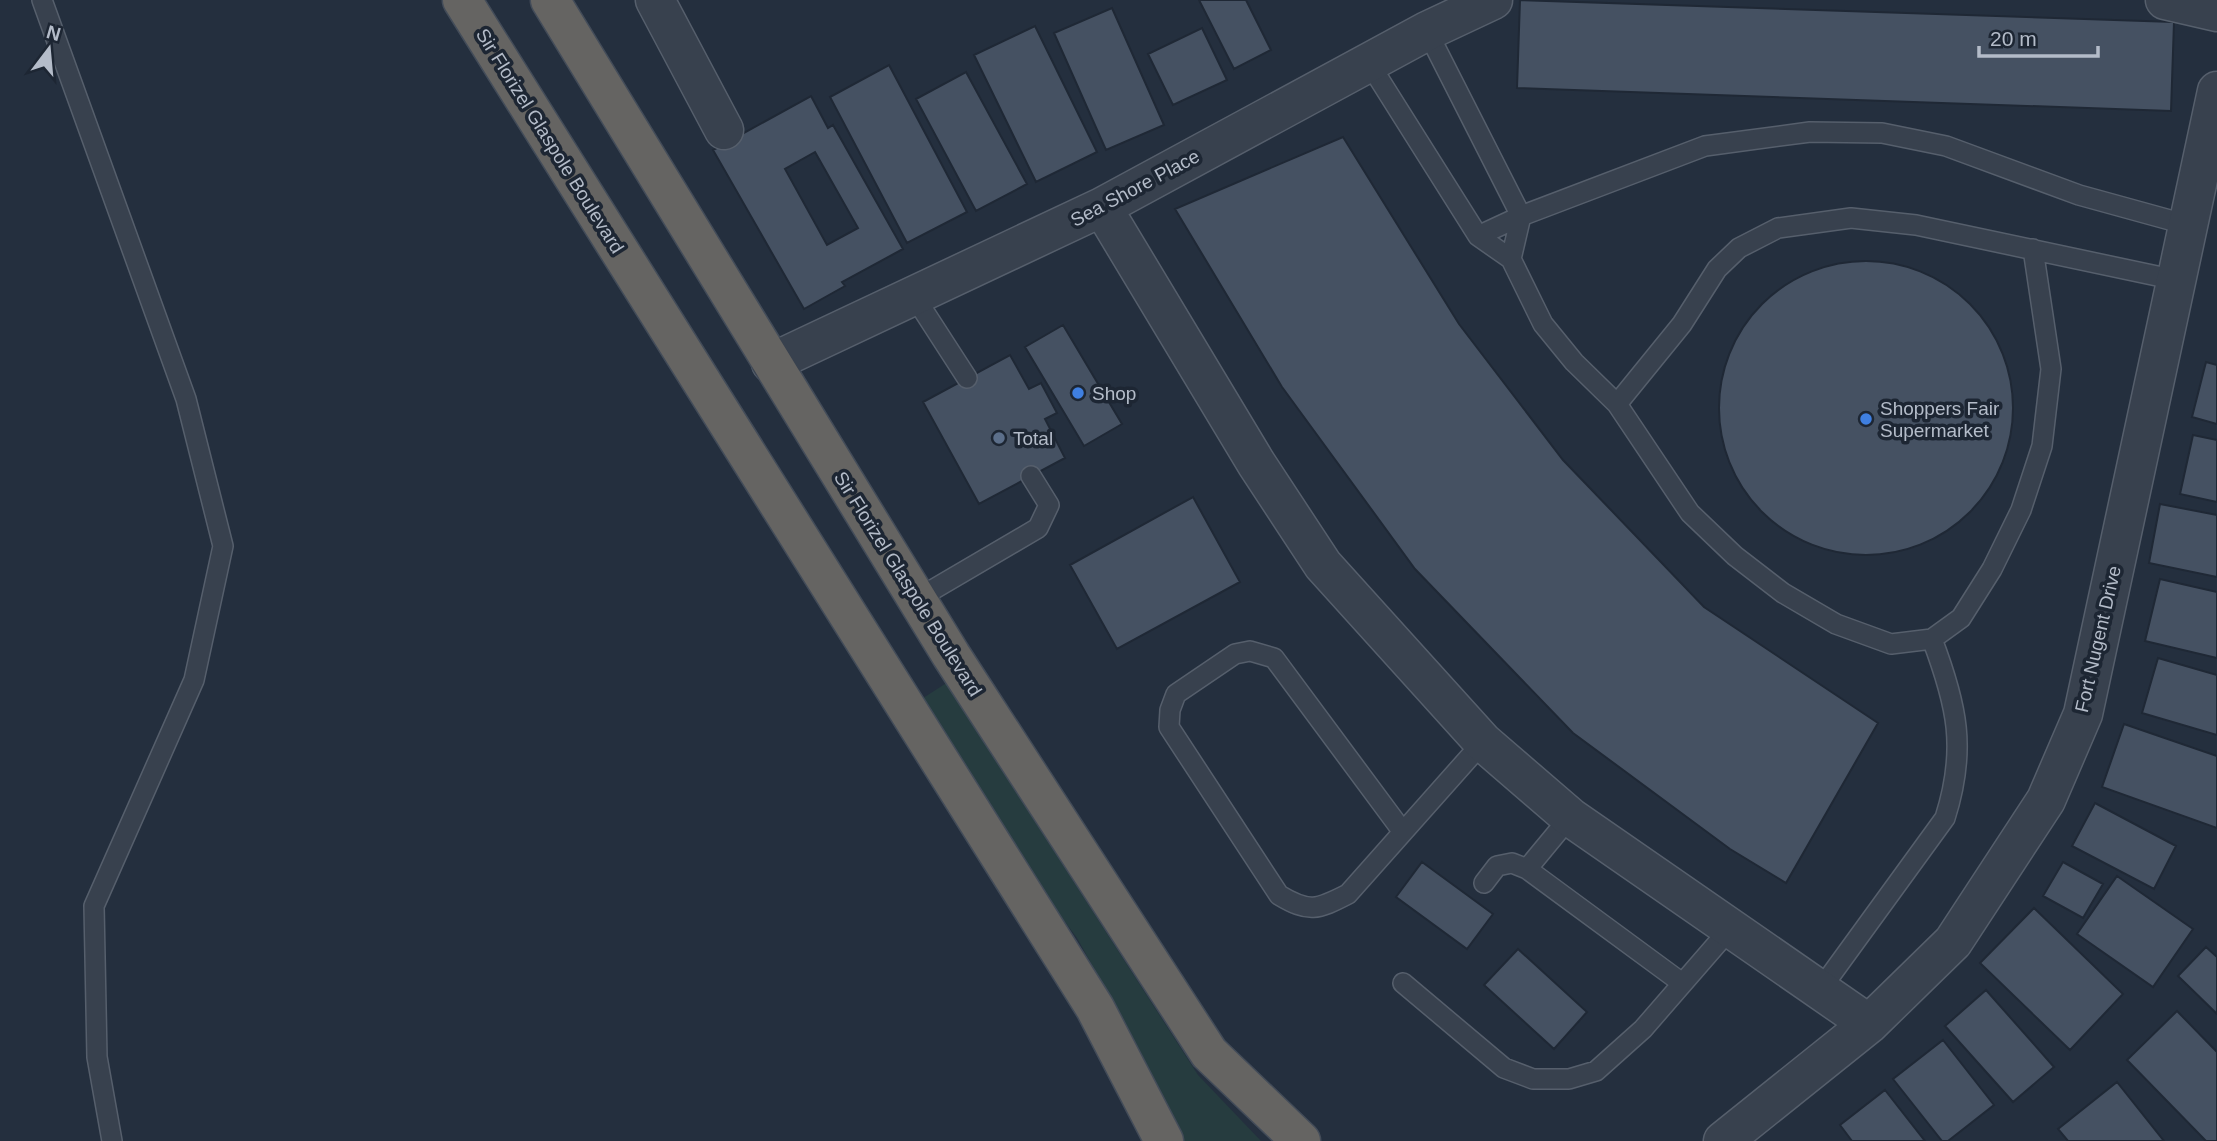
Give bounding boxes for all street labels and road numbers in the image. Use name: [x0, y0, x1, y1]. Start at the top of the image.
street label: Sir Florizel Glaspole Boulevard: [472, 25, 628, 257]
street label: Sea Shore Place: [1067, 145, 1203, 231]
street label: Sir Florizel Glaspole Boulevard: [830, 468, 986, 700]
street label: Fort Nugent Drive: [2071, 564, 2125, 714]

